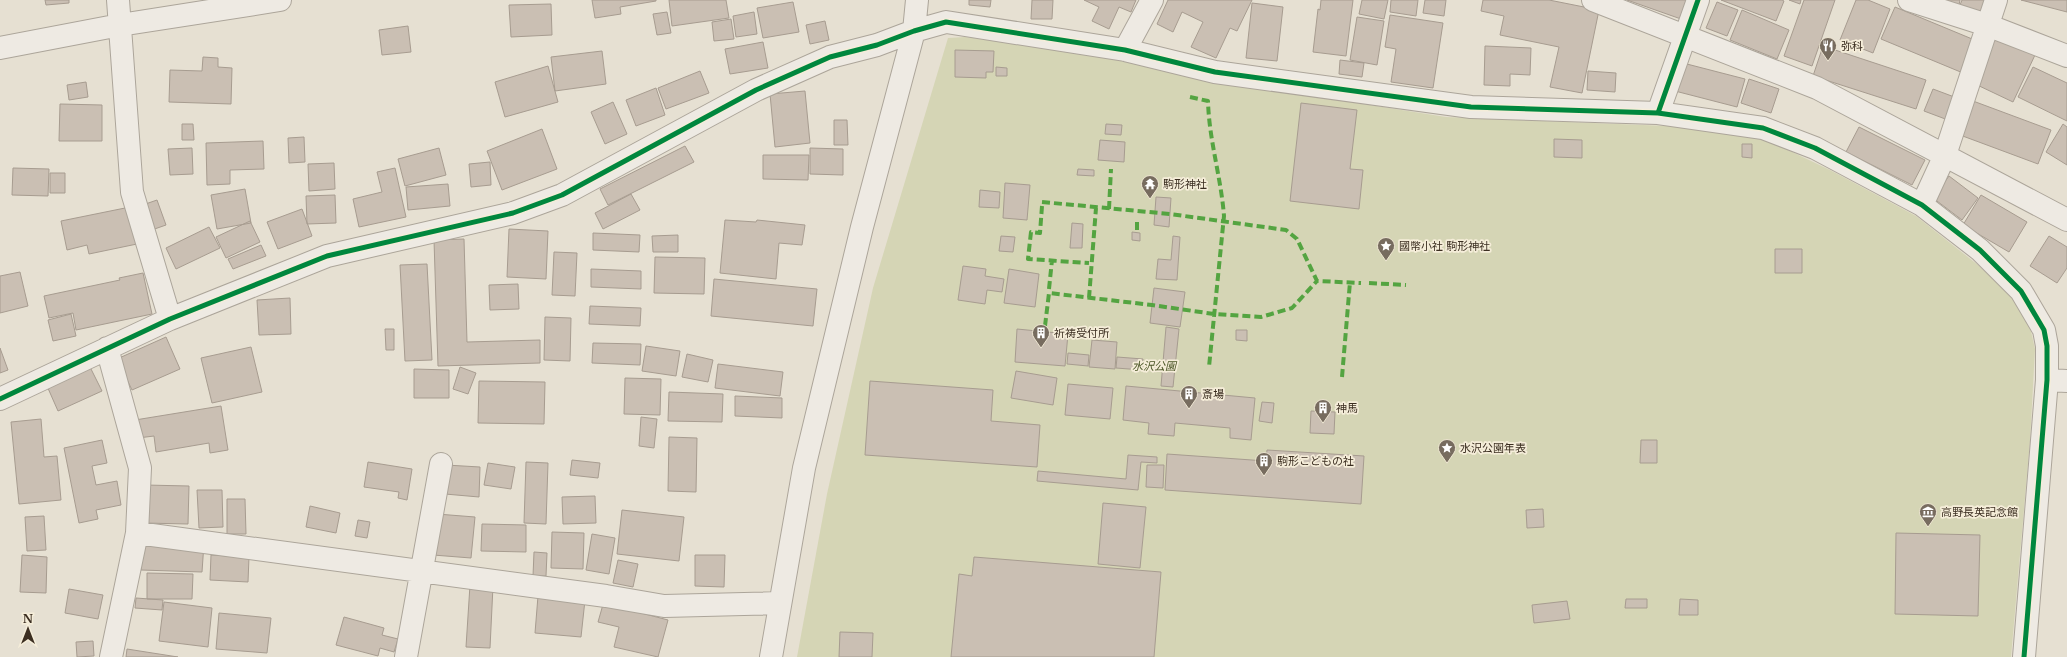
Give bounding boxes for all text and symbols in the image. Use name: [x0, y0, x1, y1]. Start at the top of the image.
restaurant icon: 弥科: [1818, 36, 1838, 61]
place label: 弥科: [1841, 39, 1863, 53]
temple icon: 駒形神社: [1140, 174, 1160, 199]
place label: 駒形神社: [1163, 177, 1207, 191]
place icon: 國幣小社 駒形神社: [1376, 236, 1396, 261]
place label: 國幣小社 駒形神社: [1399, 239, 1490, 253]
building icon: 祈祷受付所: [1031, 323, 1051, 348]
place label: 祈祷受付所: [1054, 326, 1110, 340]
park label: 水沢公園: [1132, 359, 1178, 373]
building icon: 斎場: [1179, 384, 1199, 409]
place label: 斎場: [1202, 387, 1224, 401]
building icon: 神馬: [1313, 398, 1333, 423]
place label: 神馬: [1336, 401, 1358, 415]
place icon: 水沢公園年表: [1437, 438, 1457, 463]
place label: 水沢公園年表: [1460, 441, 1526, 455]
building icon: 駒形こどもの社: [1254, 451, 1274, 476]
place label: 駒形こどもの社: [1277, 454, 1354, 468]
museum icon: 高野長英記念館: [1918, 502, 1938, 527]
place label: 高野長英記念館: [1941, 505, 2018, 519]
north arrow: [8, 609, 48, 649]
text: N: [23, 612, 34, 626]

